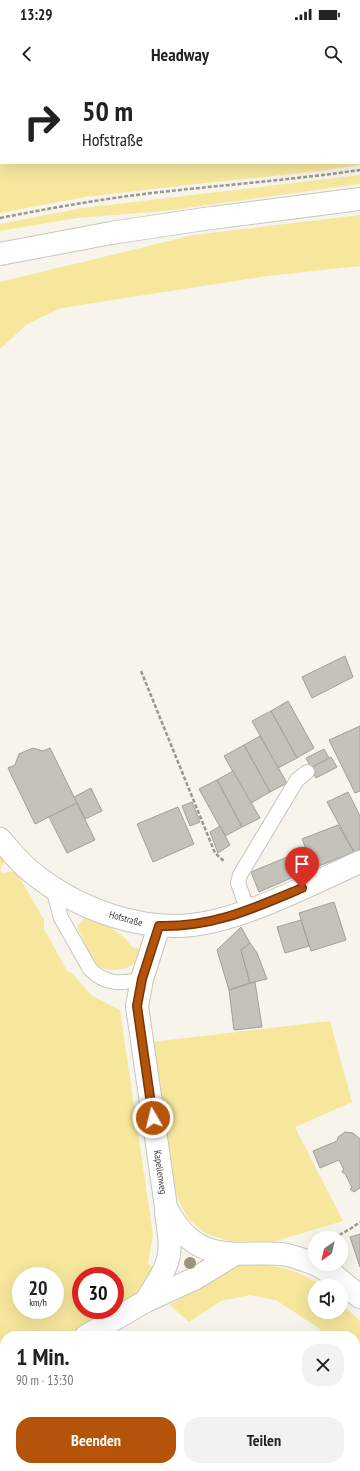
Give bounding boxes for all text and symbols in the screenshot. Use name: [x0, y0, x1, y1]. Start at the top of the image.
text: 13:29: [20, 5, 52, 24]
icon: back: [16, 43, 38, 65]
text: Headway: [151, 43, 209, 66]
icon: search: [322, 43, 344, 65]
text: 50 m: [82, 92, 133, 129]
icon: right: [16, 96, 68, 148]
text: Hofstraße: [82, 128, 143, 151]
pin: [285, 847, 319, 888]
icon: arrive: [291, 853, 313, 875]
street label: Hofstraße: [108, 908, 144, 929]
position arrow: [132, 1097, 174, 1139]
street label: Kapellenweg: [151, 1149, 170, 1195]
north arrow: [308, 1231, 348, 1271]
map controls: [308, 1231, 348, 1319]
speed limit sign: 30: [72, 1267, 124, 1319]
text: 20: [28, 1275, 48, 1301]
button: sound: [308, 1279, 348, 1319]
text: km/h: [29, 1296, 47, 1309]
text: 1 Min.: [16, 1341, 70, 1372]
button: close: [302, 1344, 344, 1386]
text: 90 m · 13:30: [16, 1372, 73, 1389]
button: Beenden: [16, 1417, 176, 1463]
button: Teilen: [184, 1417, 344, 1463]

